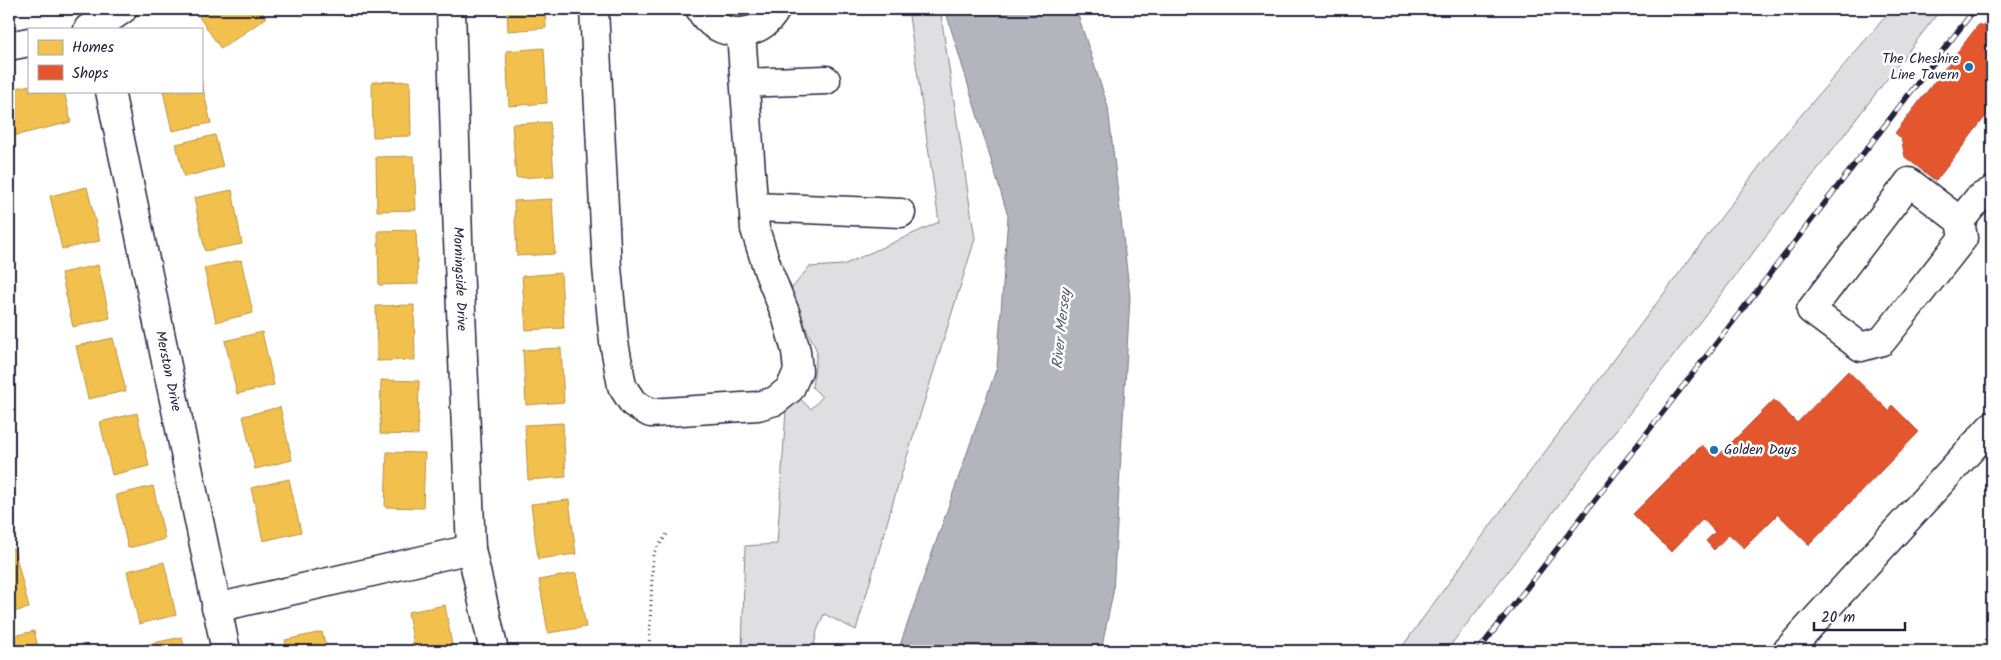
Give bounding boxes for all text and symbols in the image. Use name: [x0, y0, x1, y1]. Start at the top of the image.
legend: [28, 28, 202, 92]
text: Homes: [72, 36, 115, 60]
place label: The Cheshire Line Tavern: [1882, 48, 1960, 86]
marker: The Cheshire Line Tavern: [1963, 61, 1975, 73]
text: Shops: [72, 62, 109, 86]
street label: Morningside Drive: [447, 226, 473, 332]
water label: River Mersey: [1046, 286, 1078, 370]
street label: Merston Drive: [149, 329, 187, 414]
place label: Golden Days: [1724, 439, 1797, 461]
marker: Golden Days: [1708, 444, 1720, 456]
scale bar: [1814, 600, 1905, 632]
text: 20 m: [1821, 606, 1855, 630]

